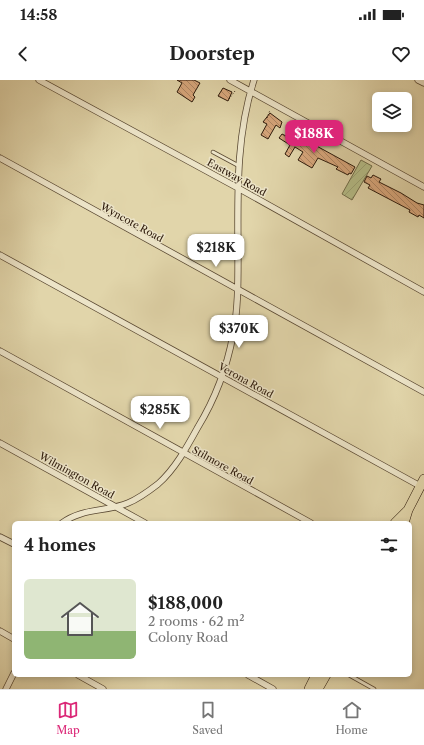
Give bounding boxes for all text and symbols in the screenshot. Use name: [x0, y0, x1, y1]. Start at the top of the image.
text: 14:58: [20, 5, 58, 24]
icon: back: [12, 43, 34, 65]
text: Doorstep: [169, 43, 255, 65]
icon: heart: [390, 43, 412, 65]
map controls: [372, 92, 412, 132]
button: layers: [372, 92, 412, 132]
pin: $188K: [286, 120, 342, 154]
text: $188K: [294, 125, 334, 141]
street label: Eastway Road: [205, 156, 269, 199]
street label: Wyncote Road: [97, 199, 166, 245]
pin: $218K: [188, 234, 244, 268]
text: $218K: [196, 239, 236, 255]
pin: $370K: [211, 315, 267, 349]
text: $370K: [219, 320, 259, 336]
street label: Verona Road: [215, 359, 276, 401]
pin: $285K: [132, 396, 188, 430]
text: $285K: [140, 401, 180, 417]
street label: Stilmore Road: [190, 443, 256, 488]
street label: Wilmington Road: [36, 449, 117, 502]
icon: filters: [378, 534, 400, 556]
text: 4 homes: [24, 535, 96, 555]
text: $188,000: [148, 593, 223, 613]
icon: home: [56, 595, 104, 643]
text: 2 rooms · 62 m²: [148, 613, 245, 629]
text: Colony Road: [148, 629, 228, 645]
tab: Map: [56, 699, 80, 737]
tab: Saved: [192, 699, 223, 737]
tab: Home: [335, 699, 368, 737]

